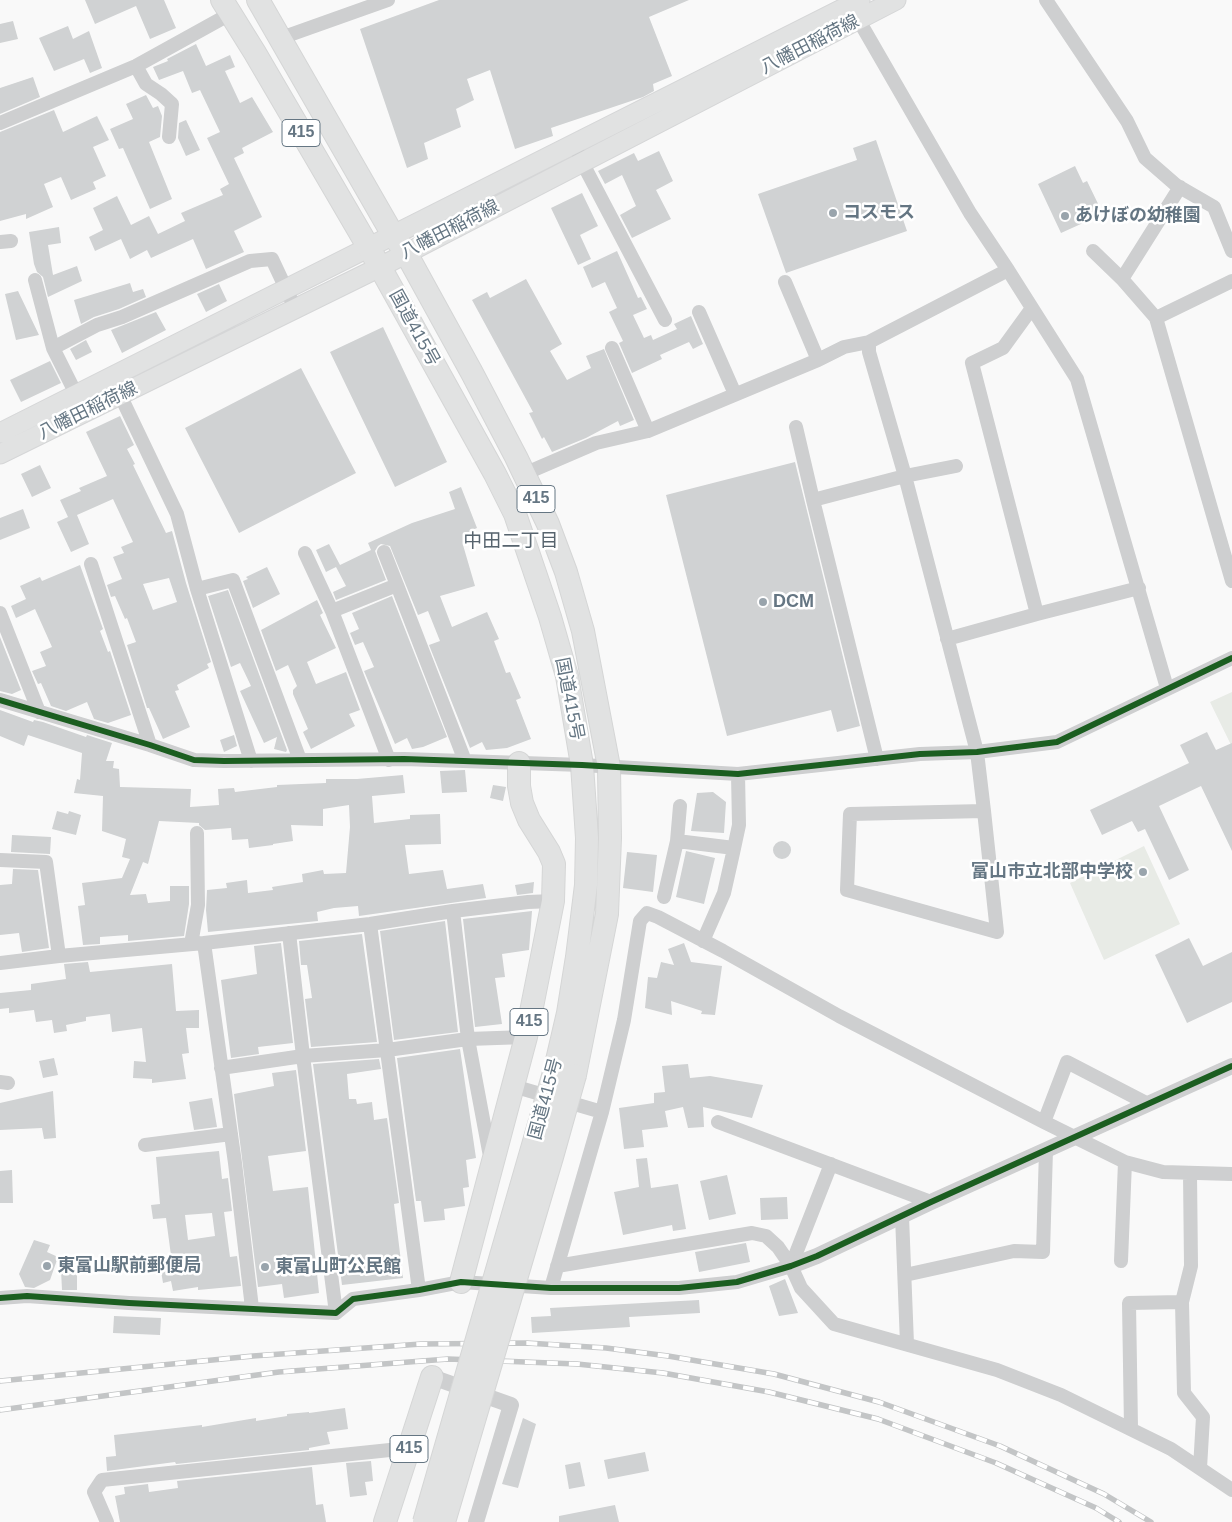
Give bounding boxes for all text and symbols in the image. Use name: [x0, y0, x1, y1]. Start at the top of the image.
street label: 八幡田稲荷線: [757, 11, 863, 79]
road number: 415: [282, 120, 320, 146]
street label: 八幡田稲荷線: [397, 196, 503, 264]
place label: コスモス: [843, 202, 915, 224]
place label: あけぼの幼稚園: [1075, 205, 1201, 227]
marker: コスモス: [827, 207, 839, 219]
marker: あけぼの幼稚園: [1059, 210, 1071, 222]
street label: 国道415号: [384, 286, 444, 370]
street label: 八幡田稲荷線: [35, 378, 141, 444]
road number: 415: [517, 486, 555, 512]
district label: 中田二丁目: [464, 531, 558, 553]
place label: DCM: [773, 591, 814, 613]
marker: DCM: [757, 596, 769, 608]
street label: 国道415号: [550, 656, 588, 742]
place label: 富山市立北部中学校: [971, 861, 1133, 883]
marker: 富山市立北部中学校: [1137, 866, 1149, 878]
road number: 415: [510, 1009, 548, 1036]
street label: 国道415号: [525, 1056, 567, 1142]
place label: 東富山駅前郵便局: [57, 1255, 201, 1277]
place label: 東富山町公民館: [275, 1256, 401, 1278]
marker: 東富山駅前郵便局: [41, 1260, 53, 1272]
marker: 東富山町公民館: [259, 1261, 271, 1273]
road number: 415: [390, 1436, 428, 1462]

